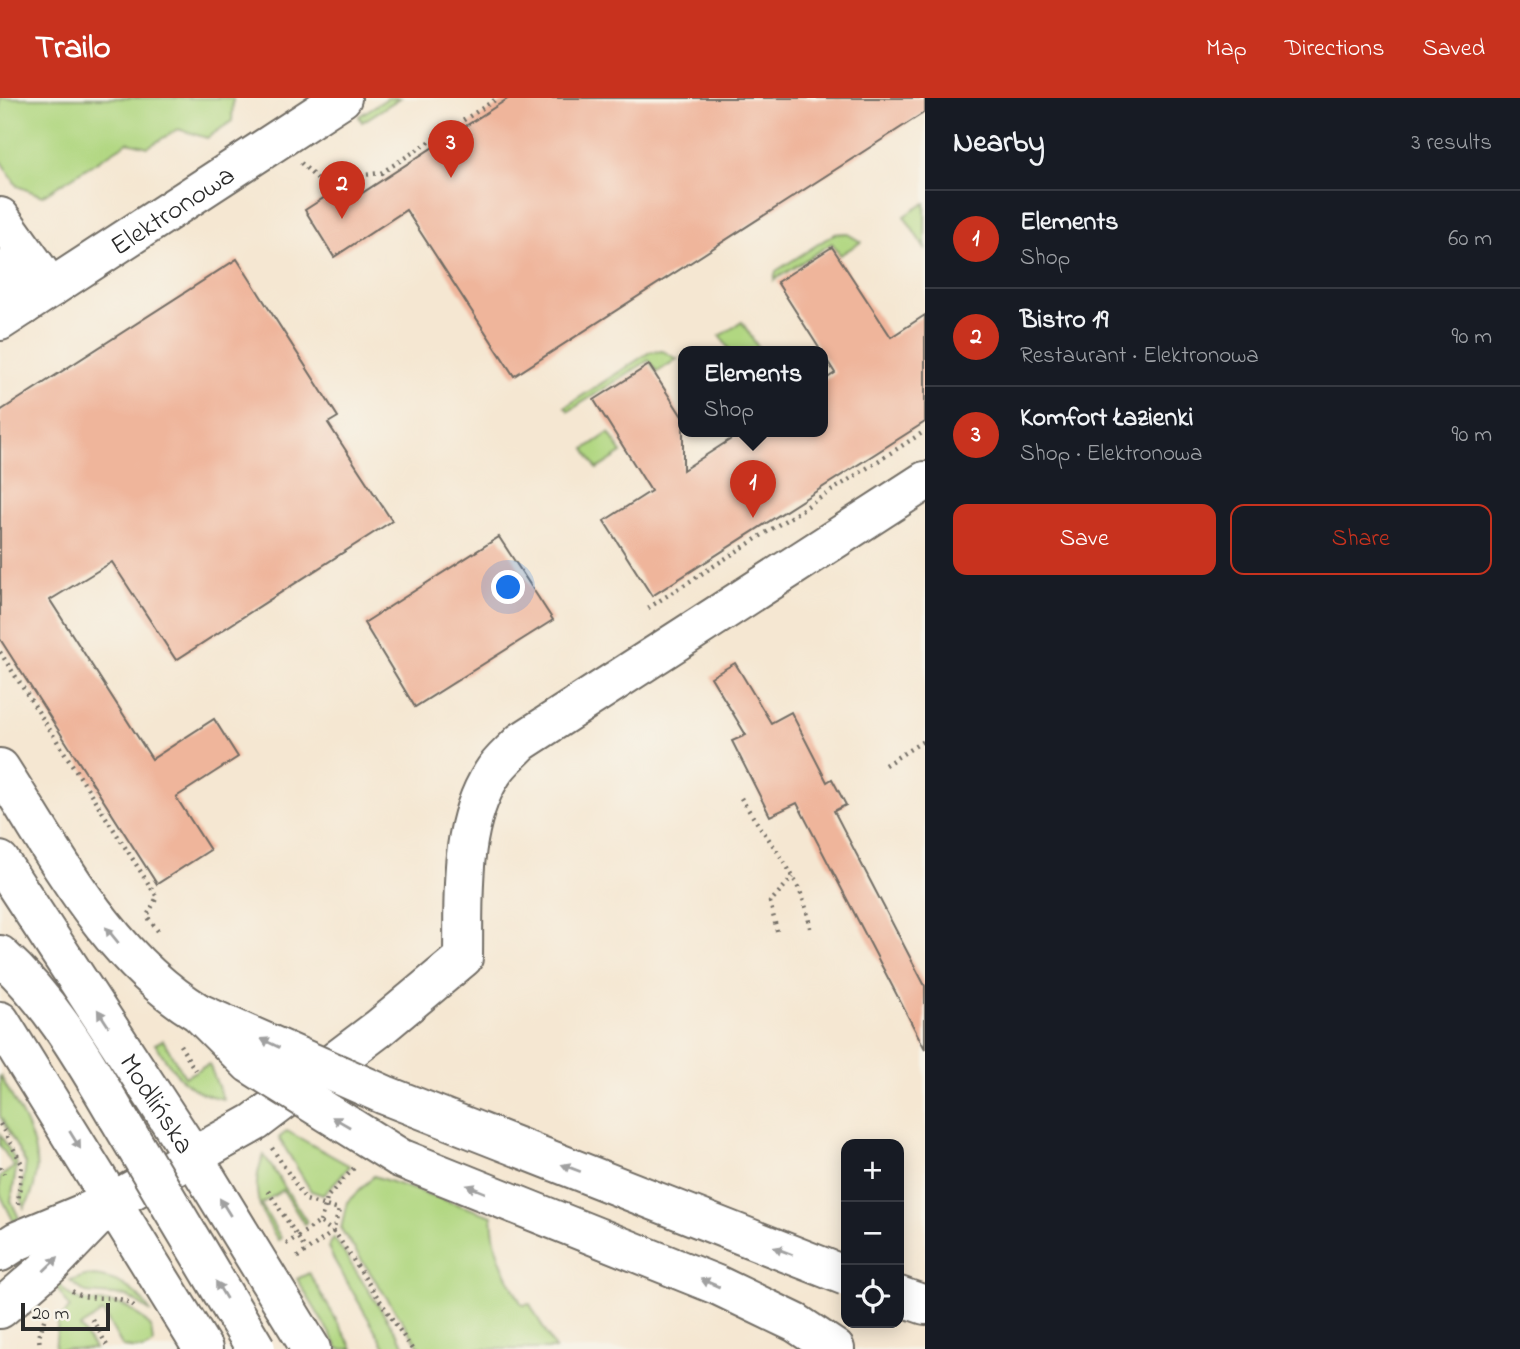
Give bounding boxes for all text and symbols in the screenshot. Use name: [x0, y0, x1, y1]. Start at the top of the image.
text: Trailo: [35, 25, 111, 73]
text: Map: [1206, 32, 1247, 67]
text: Directions: [1285, 32, 1384, 67]
text: Saved: [1422, 32, 1485, 67]
pin: 3: [428, 120, 474, 178]
text: Nearby: [953, 122, 1045, 166]
text: 3 results: [1411, 127, 1492, 160]
street label: Elektronowa: [103, 156, 244, 268]
pin: 2: [319, 161, 365, 219]
text: Elements: [1020, 204, 1118, 242]
text: 1: [972, 223, 980, 256]
text: 60 m: [1448, 223, 1492, 256]
text: Shop: [1020, 242, 1070, 275]
text: Bistro 19: [1020, 302, 1108, 340]
text: 2: [970, 321, 982, 354]
text: 90 m: [1452, 321, 1492, 354]
text: Restaurant · Elektronowa: [1020, 340, 1259, 373]
popup: [678, 346, 828, 437]
text: Elements: [704, 356, 802, 394]
text: Shop: [704, 394, 754, 427]
text: Komfort Łazienki: [1020, 400, 1193, 438]
text: 3: [971, 419, 981, 452]
text: 90 m: [1452, 419, 1492, 452]
text: Shop · Elektronowa: [1020, 438, 1202, 471]
pin: 1: [730, 460, 776, 518]
button: Save: [953, 504, 1216, 575]
button: Share: [1230, 504, 1492, 575]
your location: [491, 570, 525, 604]
one-way arrow: [105, 927, 120, 945]
one-way arrow: [97, 1009, 110, 1028]
one-way arrow: [260, 1037, 280, 1049]
street label: Modlińska: [107, 1047, 203, 1163]
one-way arrow: [332, 1116, 351, 1129]
one-way arrow: [69, 1131, 82, 1150]
map controls: [841, 1139, 904, 1328]
button: +: [841, 1139, 904, 1202]
one-way arrow: [560, 1163, 581, 1174]
one-way arrow: [466, 1183, 487, 1194]
one-way arrow: [218, 1197, 231, 1217]
button: −: [841, 1202, 904, 1265]
one-way arrow: [772, 1245, 793, 1256]
one-way arrow: [42, 1256, 59, 1272]
button: locate: [841, 1265, 904, 1328]
one-way arrow: [700, 1277, 721, 1288]
one-way arrow: [215, 1281, 227, 1300]
scale bar: [21, 1300, 110, 1332]
text: 20 m: [32, 1301, 69, 1328]

